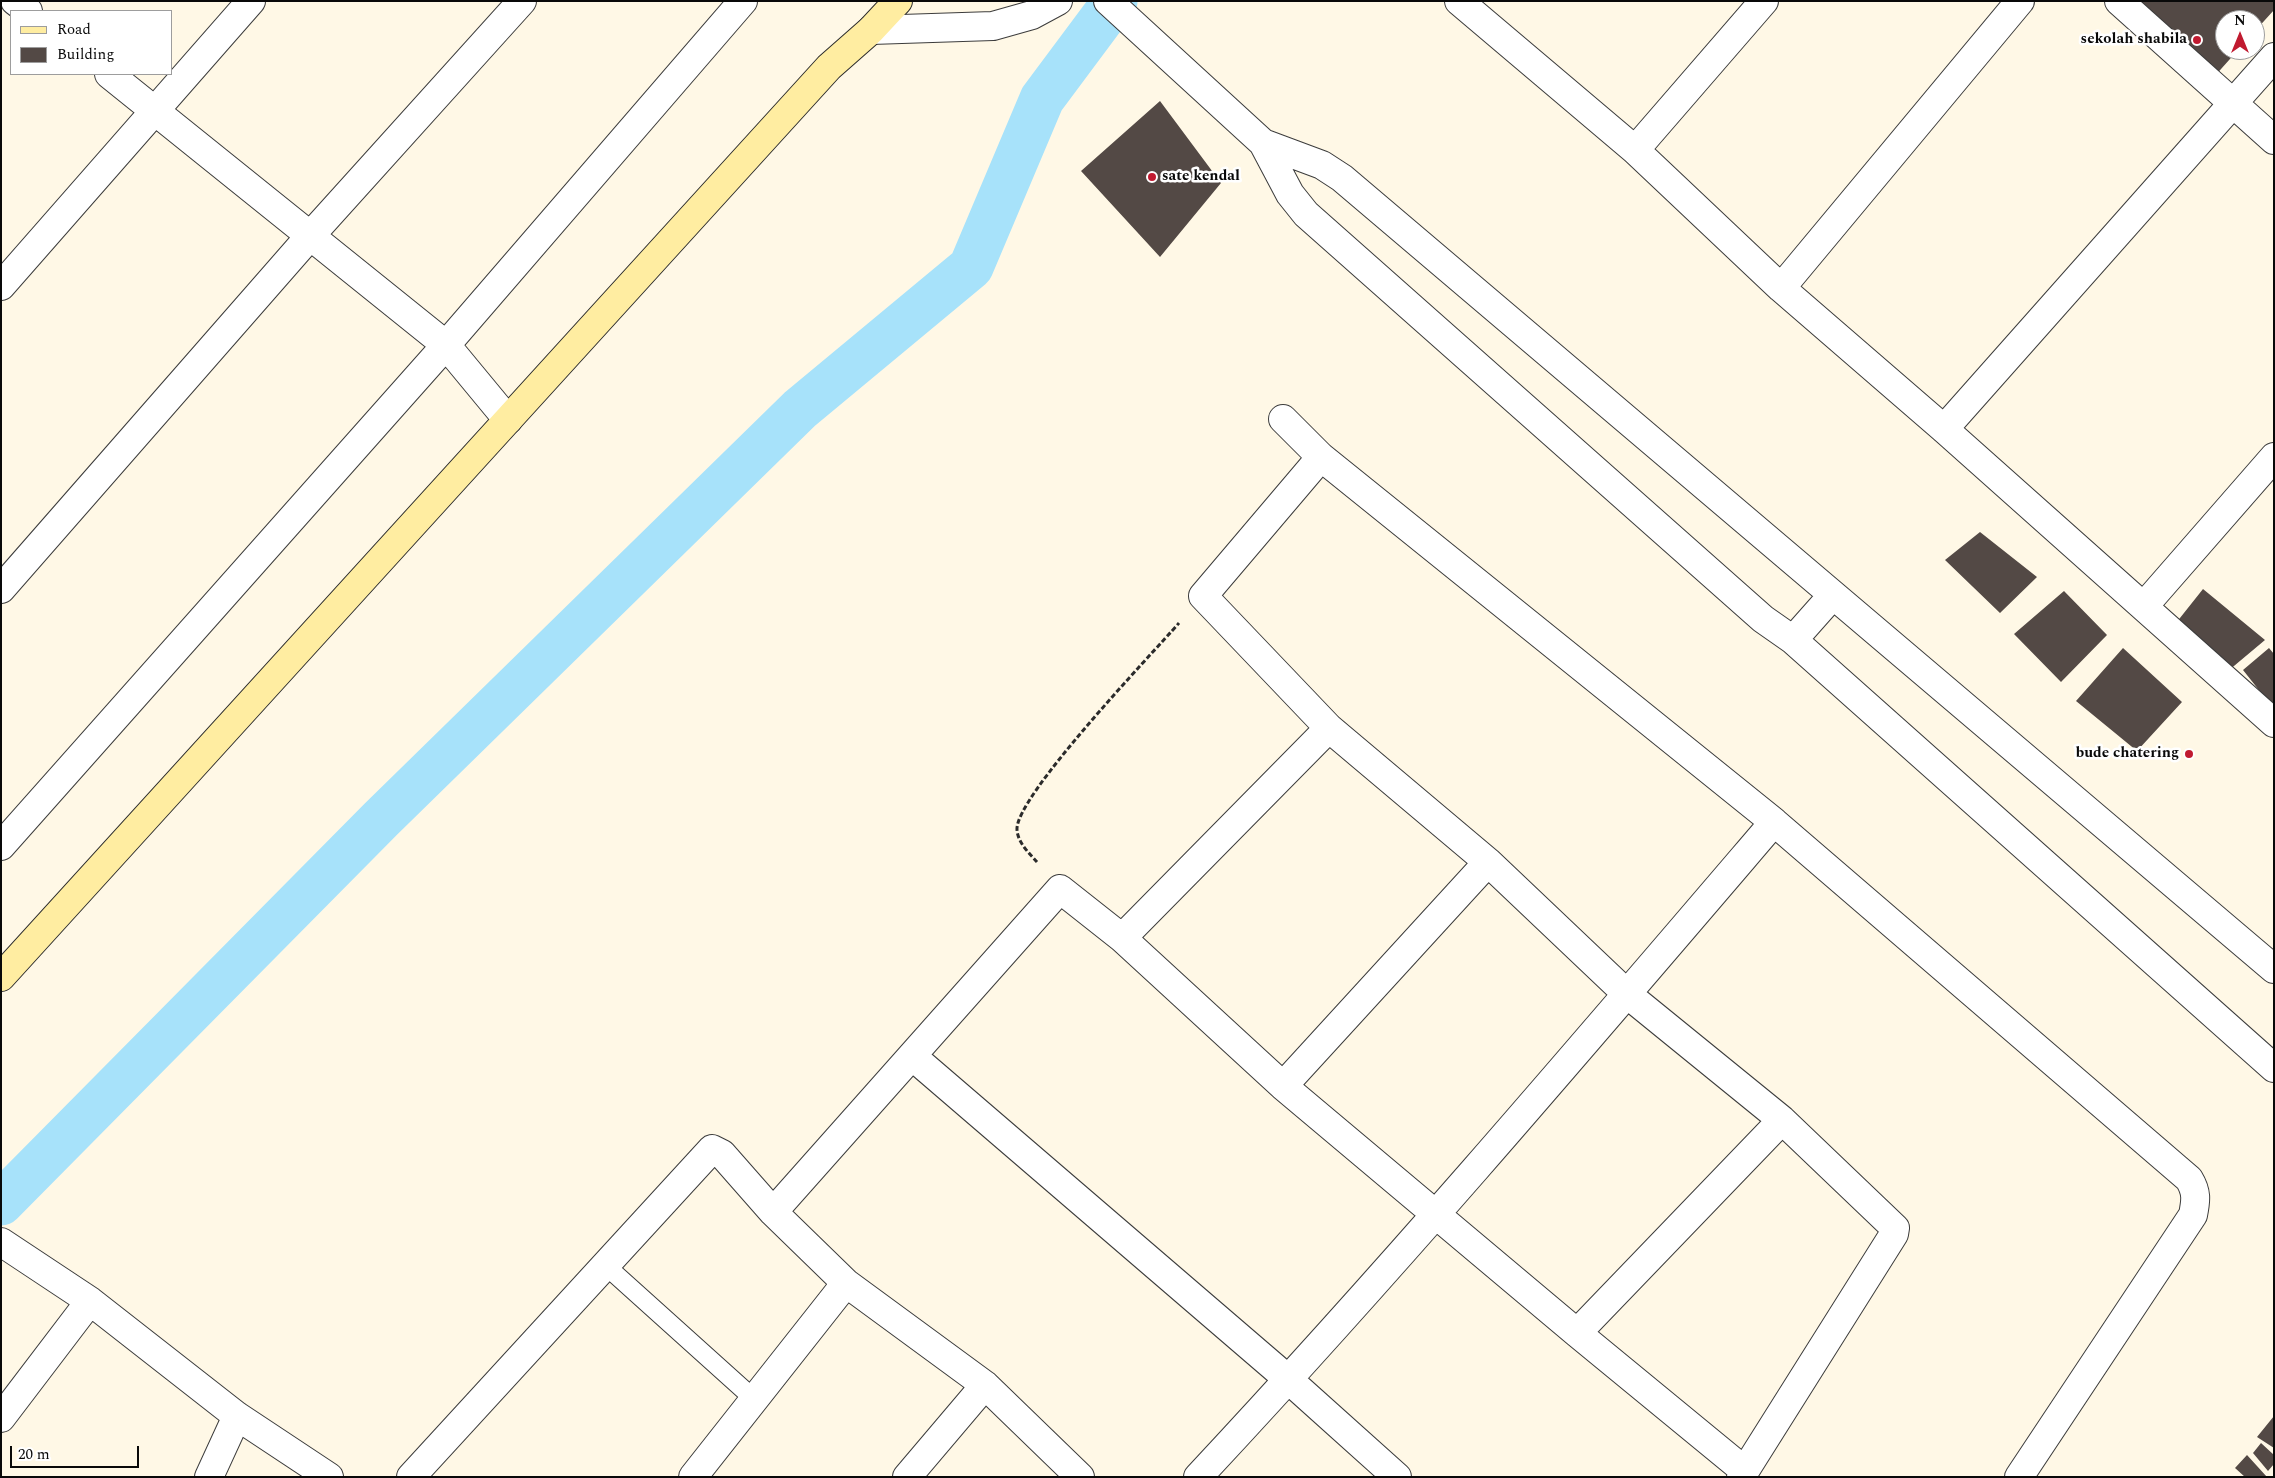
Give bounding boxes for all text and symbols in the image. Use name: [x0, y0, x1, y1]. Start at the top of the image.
legend: [10, 10, 172, 75]
north arrow: [2215, 10, 2265, 60]
text: N: [2234, 10, 2246, 31]
text: Road: [57, 18, 91, 41]
place label: sekolah shabila: [2081, 31, 2187, 49]
marker: sekolah shabila: [2191, 34, 2203, 46]
text: Building: [57, 43, 114, 66]
place label: sate kendal: [1162, 168, 1240, 186]
marker: sate kendal: [1146, 171, 1158, 183]
place label: bude chatering: [2075, 745, 2179, 763]
marker: bude chatering: [2183, 748, 2195, 760]
scale bar: [12, 1436, 141, 1468]
text: 20 m: [18, 1443, 50, 1466]

